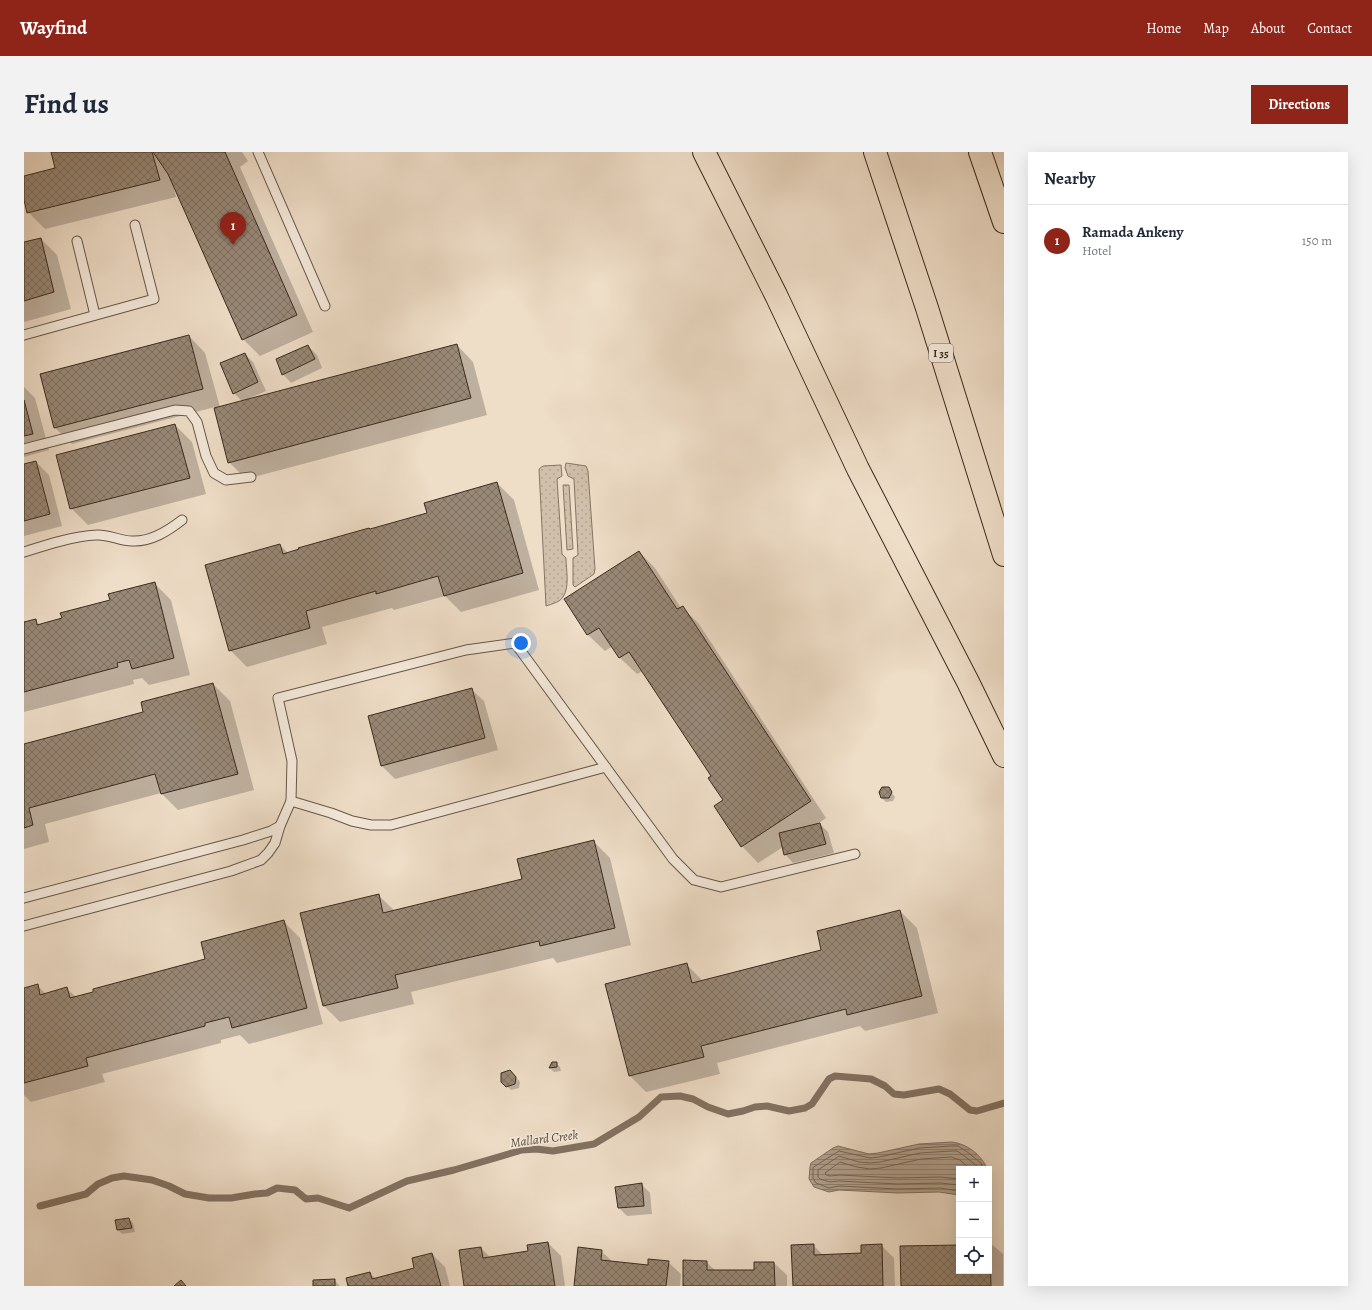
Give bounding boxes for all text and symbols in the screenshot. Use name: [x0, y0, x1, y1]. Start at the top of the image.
text: Wayfind: [20, 15, 87, 41]
text: Home: [1146, 19, 1181, 38]
text: Map: [1203, 19, 1229, 38]
text: About: [1251, 19, 1285, 38]
text: Contact: [1307, 19, 1352, 38]
text: Find us: [24, 85, 109, 123]
button: Directions: [1251, 85, 1348, 124]
text: Nearby: [1044, 167, 1095, 190]
pin: 1: [220, 212, 246, 245]
text: Ramada Ankeny: [1082, 222, 1184, 242]
text: 1: [1055, 232, 1059, 249]
text: 150 m: [1302, 232, 1332, 249]
text: Hotel: [1082, 242, 1111, 259]
road number: I 35: [929, 344, 953, 362]
your location: [511, 633, 531, 653]
water label: Mallard Creek: [509, 1126, 579, 1151]
map controls: [956, 1166, 992, 1274]
button: +: [956, 1166, 992, 1202]
button: −: [956, 1202, 992, 1238]
button: locate: [956, 1238, 992, 1274]

